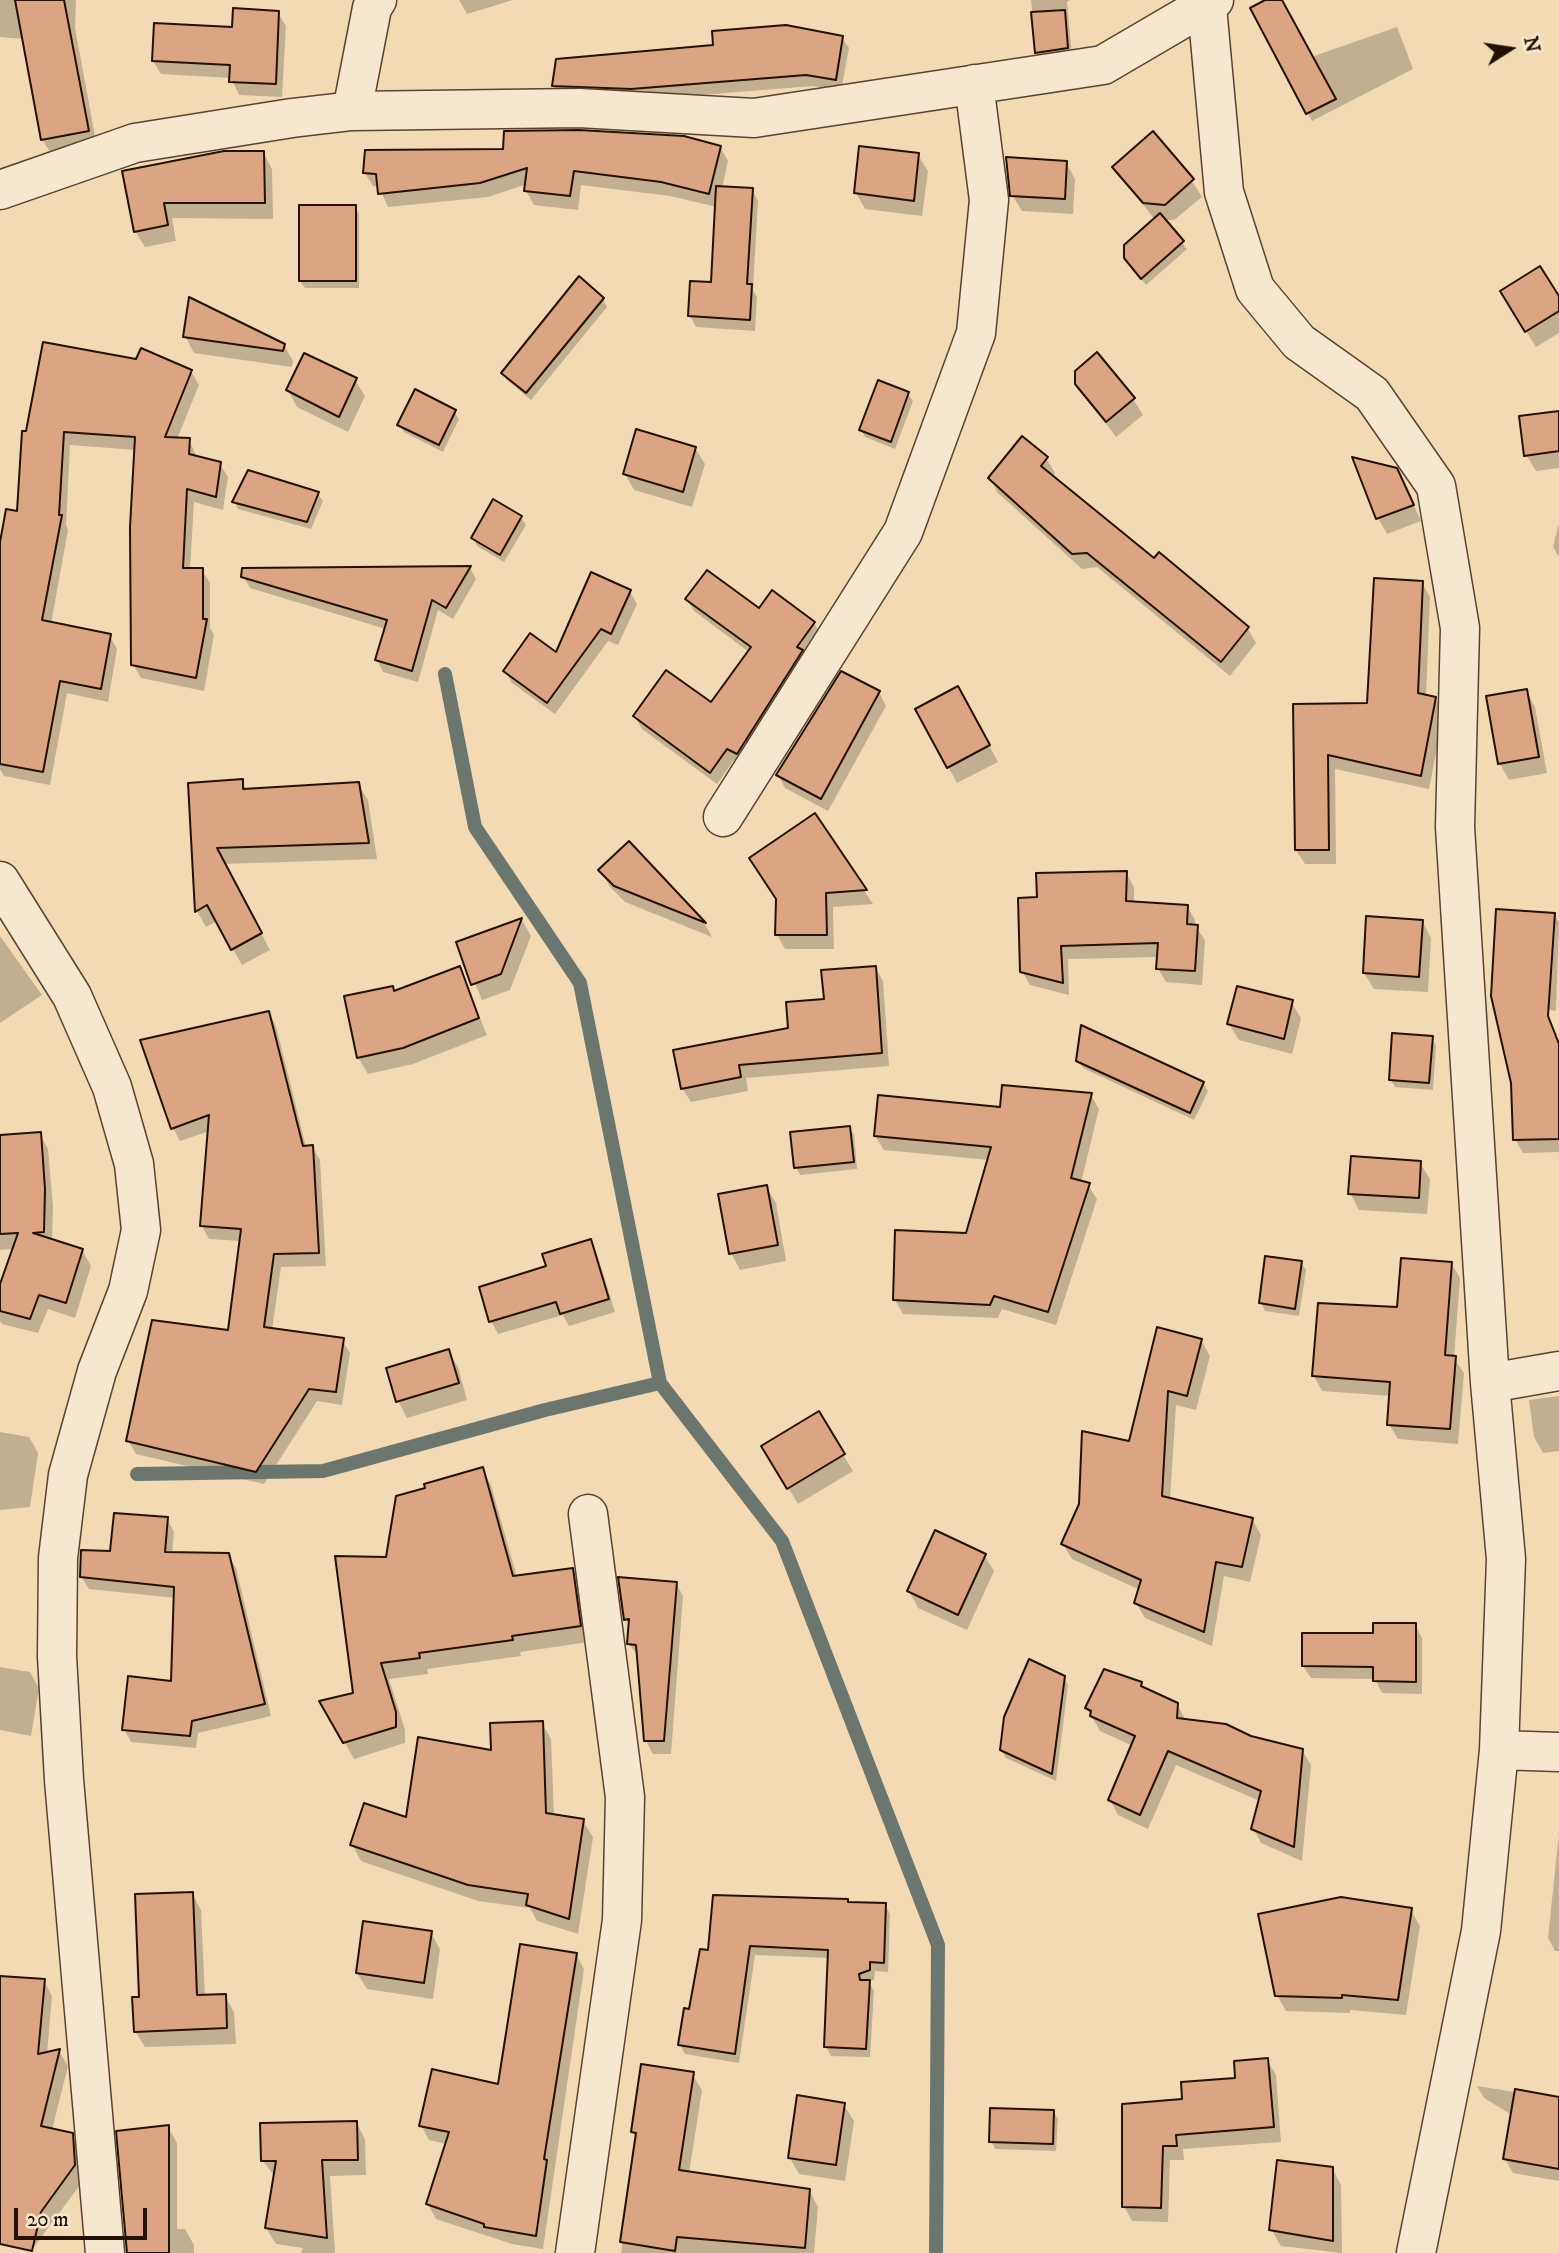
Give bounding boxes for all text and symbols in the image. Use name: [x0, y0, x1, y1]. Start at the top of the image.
north arrow: [1475, 14, 1545, 84]
text: N: [1518, 34, 1544, 55]
scale bar: [18, 2194, 150, 2238]
text: 20 m: [27, 2207, 69, 2233]

